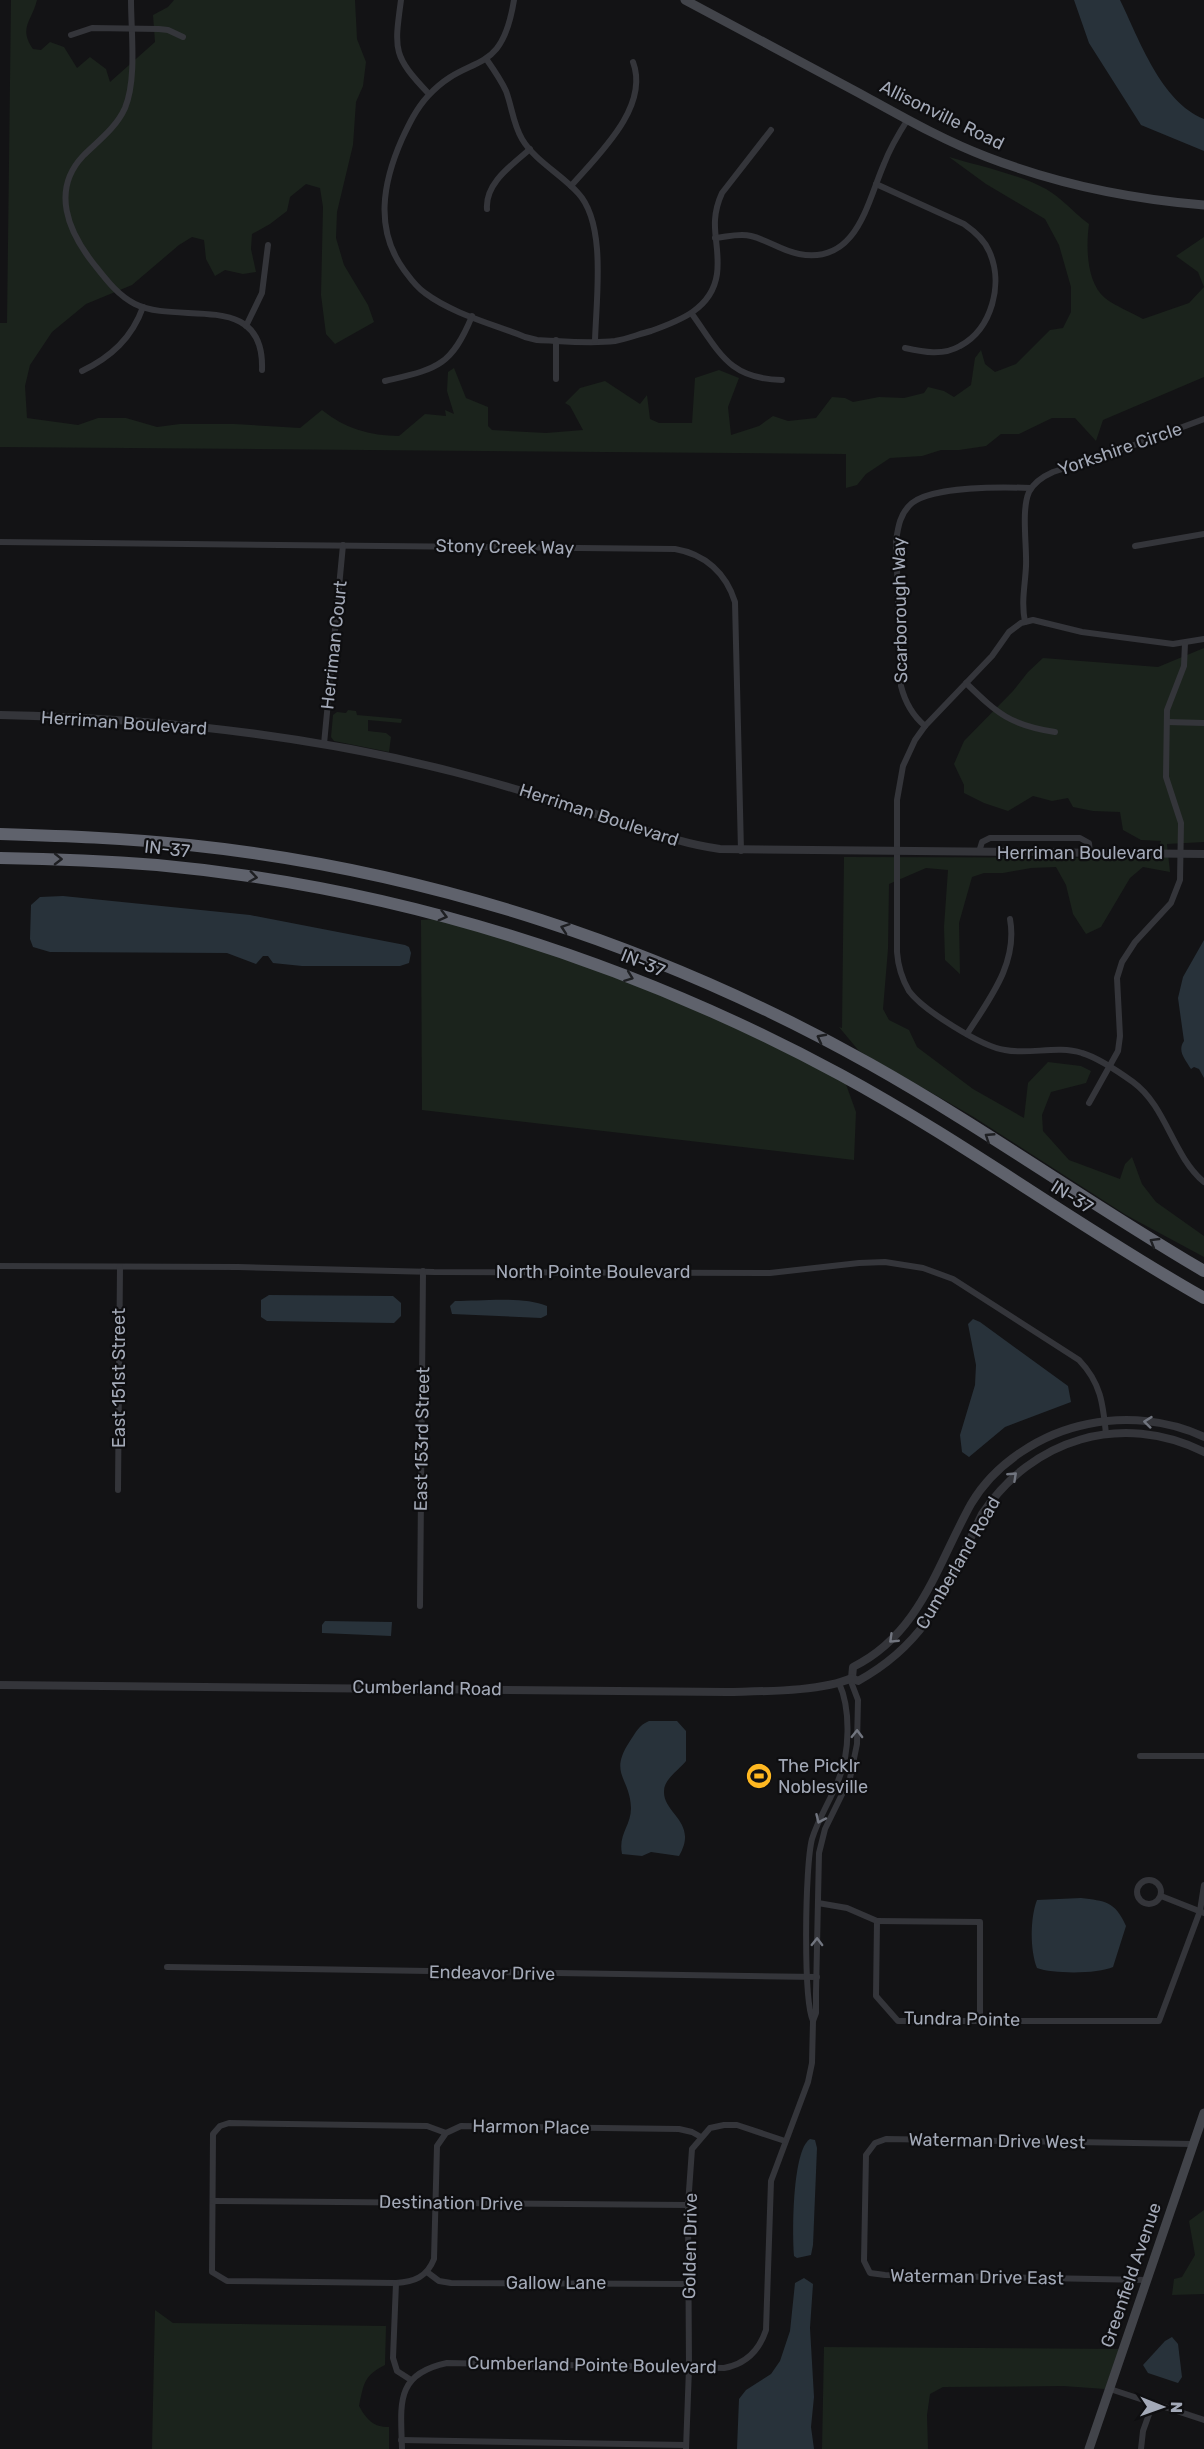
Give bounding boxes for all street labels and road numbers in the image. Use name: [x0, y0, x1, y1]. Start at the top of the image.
street label: Allisonville Road: [876, 75, 1008, 155]
street label: Yorkshire Circle: [1055, 418, 1185, 480]
street label: Stony Creek Way: [435, 535, 575, 559]
street label: Scarborough Way: [888, 537, 912, 683]
street label: Herriman Court: [316, 580, 352, 710]
street label: Herriman Boulevard: [40, 706, 208, 740]
street label: Herriman Boulevard: [516, 779, 682, 851]
street label: IN-37: [143, 836, 191, 862]
street label: Herriman Boulevard: [997, 842, 1163, 864]
street label: IN-37: [618, 944, 668, 982]
street label: IN-37: [1047, 1176, 1097, 1218]
street label: North Pointe Boulevard: [496, 1261, 690, 1283]
street label: East 151st Street: [108, 1308, 130, 1448]
street label: East 153rd Street: [410, 1367, 434, 1511]
street label: Cumberland Road: [911, 1493, 1005, 1633]
street label: Cumberland Road: [352, 1676, 502, 1700]
street label: Endeavor Drive: [429, 1961, 555, 1985]
street label: Tundra Pointe: [904, 2007, 1020, 2031]
street label: Harmon Place: [472, 2115, 590, 2139]
street label: Waterman Drive West: [908, 2128, 1086, 2154]
street label: Destination Drive: [379, 2191, 523, 2215]
street label: Golden Drive: [678, 2193, 702, 2299]
street label: Greenfield Avenue: [1096, 2200, 1166, 2350]
street label: Waterman Drive East: [890, 2264, 1064, 2290]
street label: Gallow Lane: [506, 2272, 606, 2294]
street label: Cumberland Pointe Boulevard: [467, 2352, 717, 2378]

